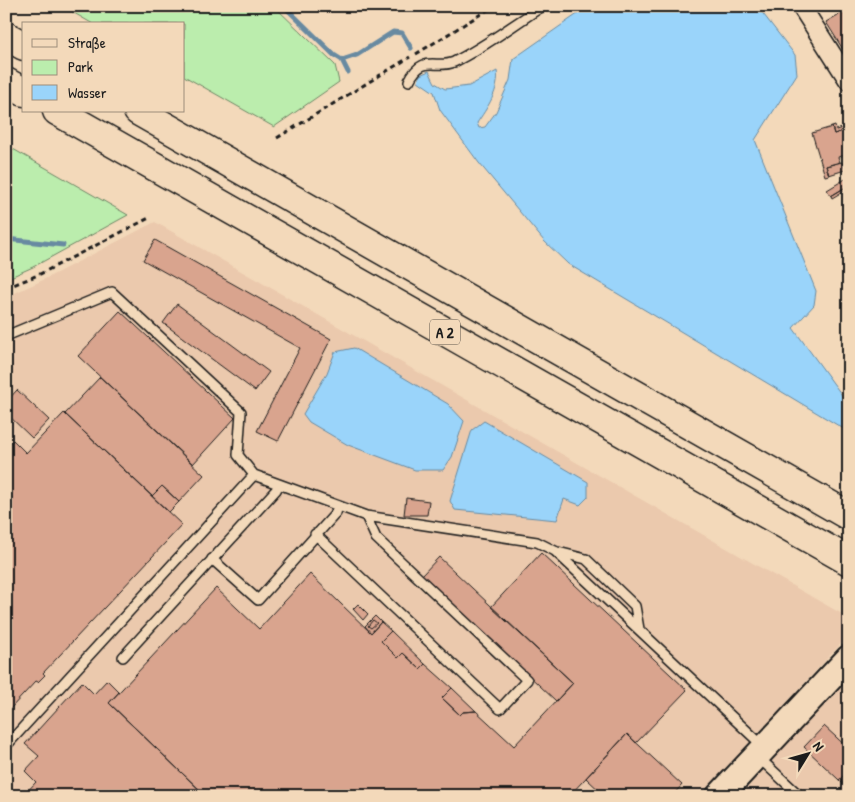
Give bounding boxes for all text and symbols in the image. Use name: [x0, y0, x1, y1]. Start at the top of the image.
legend: [22, 22, 185, 112]
text: Straße: [68, 32, 106, 53]
text: Park: [68, 56, 93, 77]
text: Wasser: [68, 82, 107, 103]
road number: A 2: [430, 320, 460, 344]
north arrow: [782, 730, 832, 780]
text: N: [809, 737, 829, 755]

